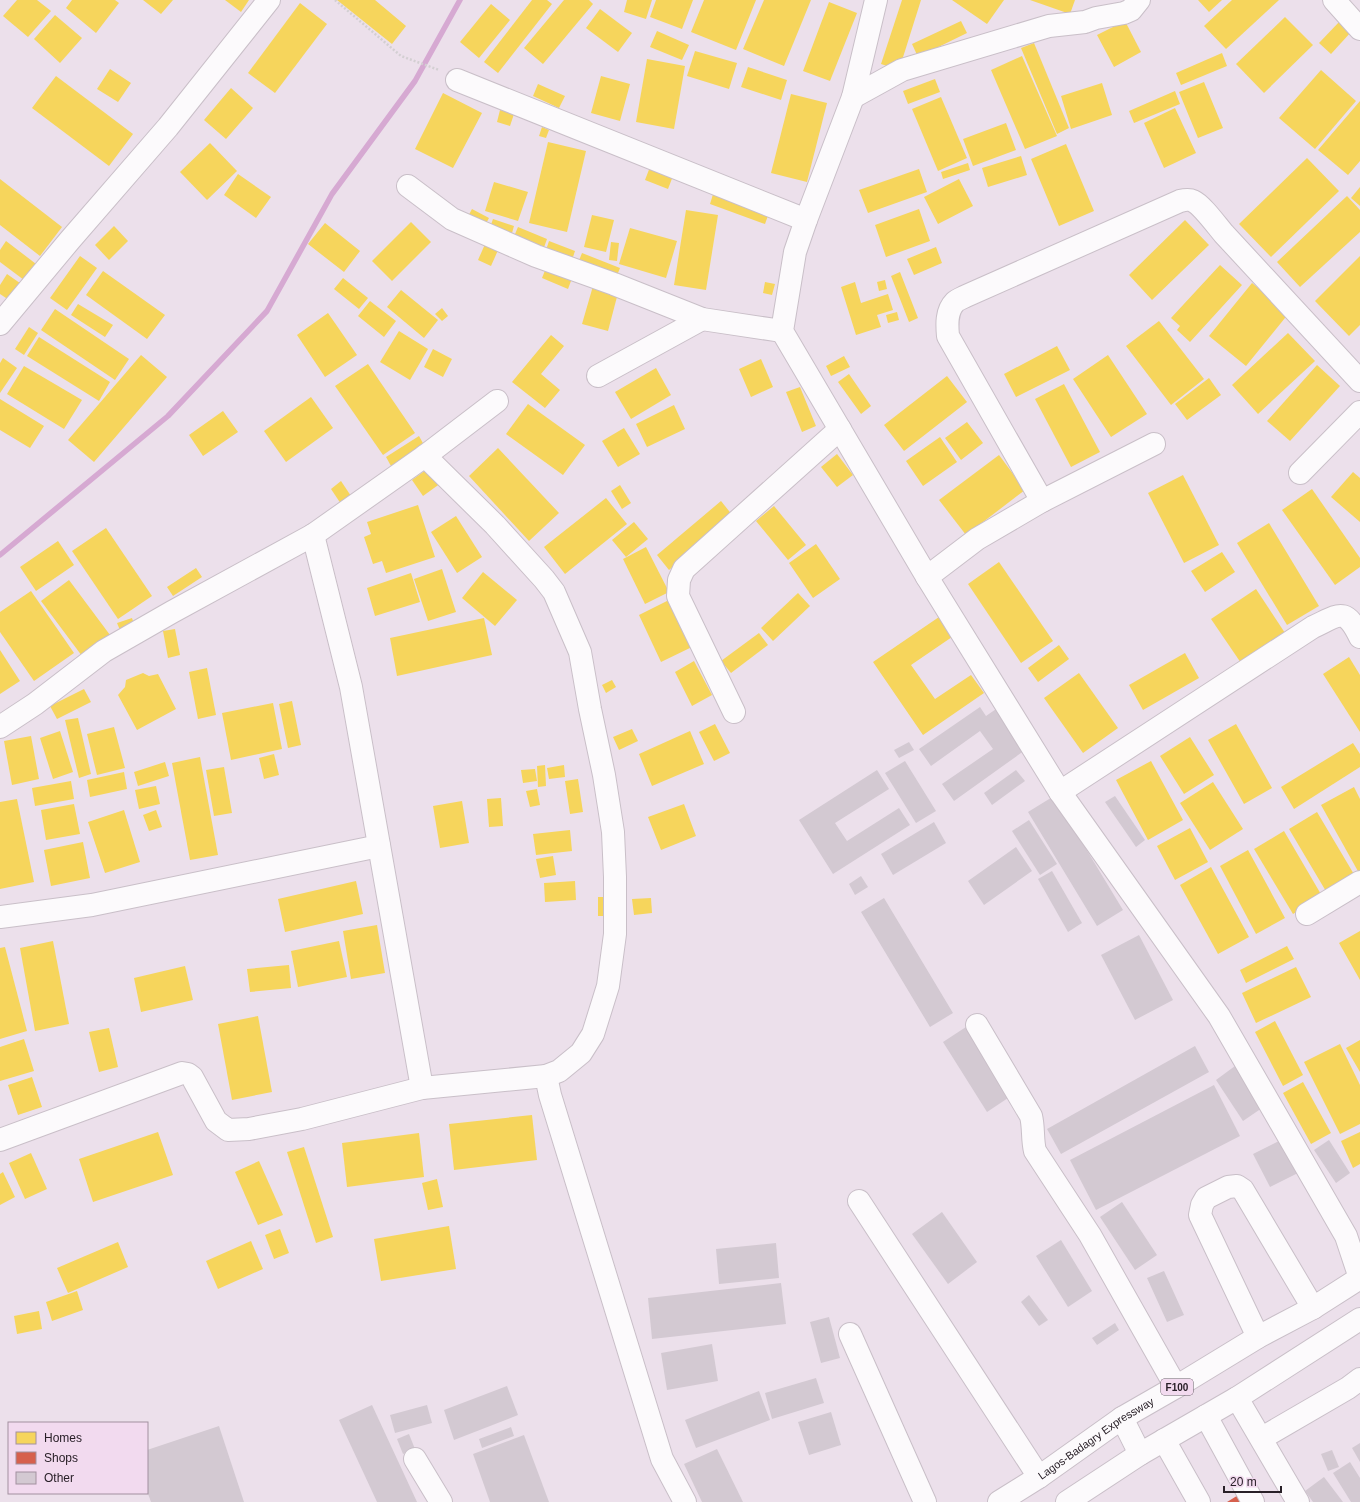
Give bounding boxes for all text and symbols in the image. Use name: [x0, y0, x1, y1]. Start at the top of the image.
road number: F100: [1161, 1379, 1193, 1395]
street label: Lagos-Badagry Expressway: [1036, 1395, 1156, 1482]
legend: [8, 1422, 148, 1494]
text: Homes: [44, 1431, 82, 1445]
text: Shops: [44, 1451, 78, 1465]
scale bar: [1224, 1468, 1281, 1494]
text: Other: [44, 1471, 74, 1485]
text: 20 m: [1230, 1475, 1257, 1489]

